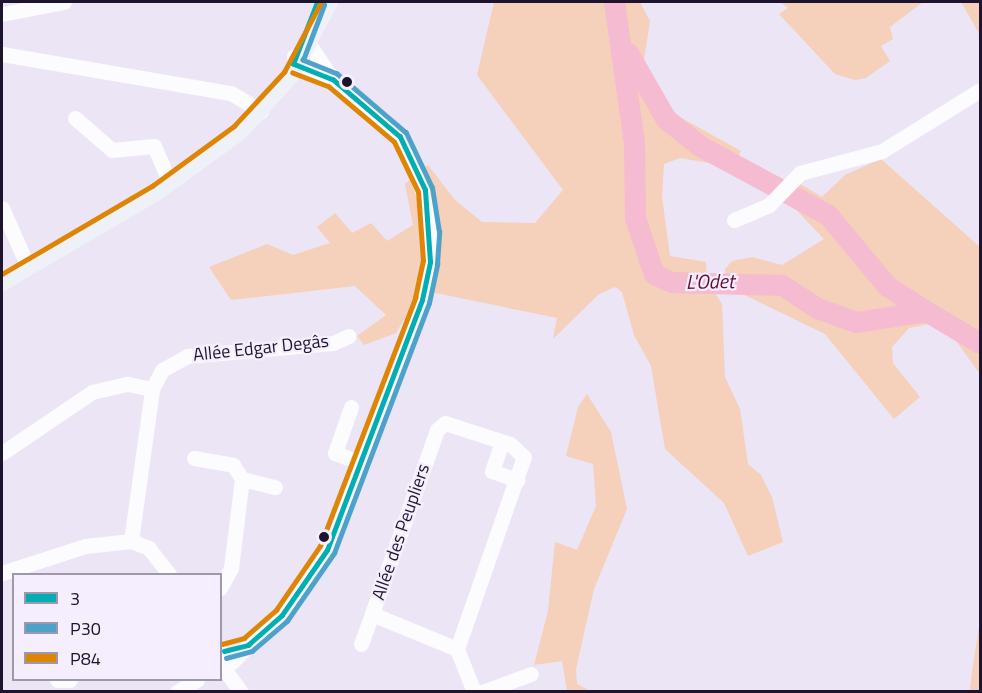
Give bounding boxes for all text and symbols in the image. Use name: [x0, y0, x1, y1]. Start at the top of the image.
unlabelled marker: [341, 76, 353, 88]
water label: L'Odet: [686, 269, 734, 293]
street label: Allée Edgar Degâs: [192, 330, 330, 366]
street label: Allée des Peupliers: [368, 461, 434, 603]
unlabelled marker: [318, 531, 330, 543]
legend: [12, 573, 222, 681]
text: 3: [70, 585, 80, 612]
text: P30: [70, 615, 101, 642]
text: P84: [70, 645, 101, 672]

